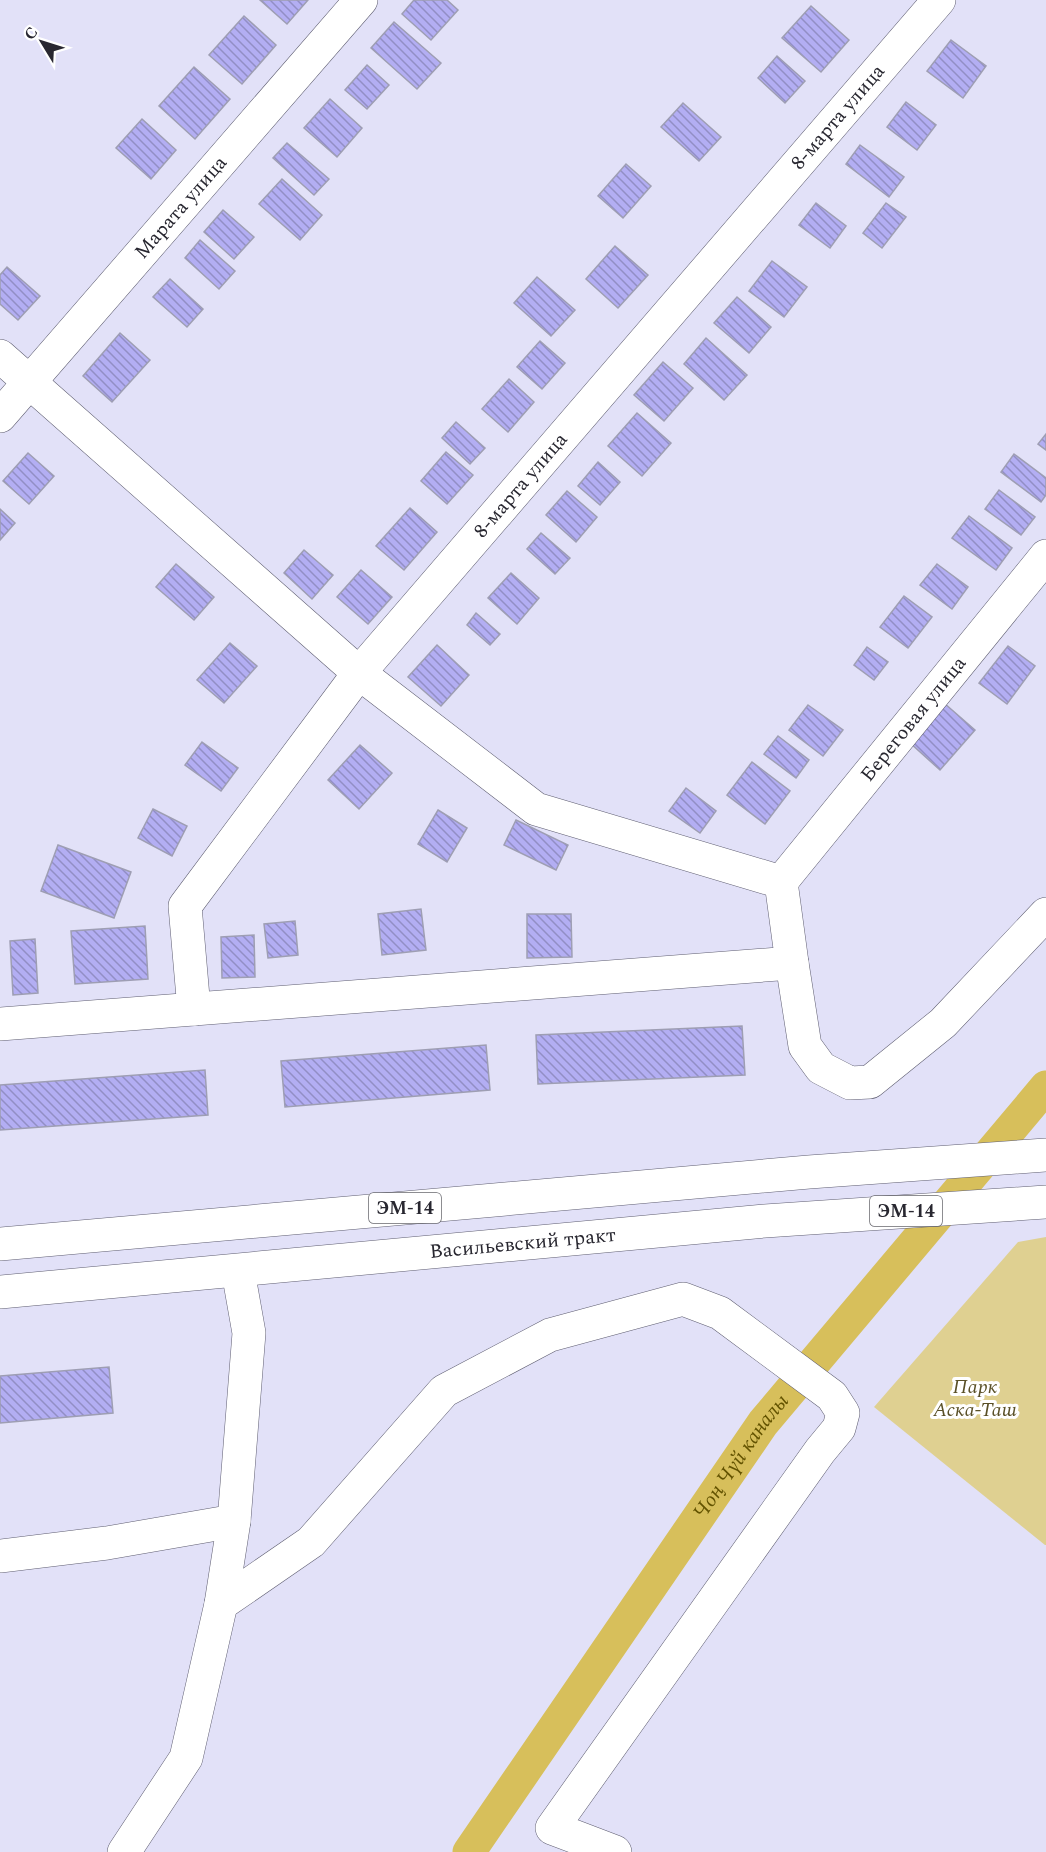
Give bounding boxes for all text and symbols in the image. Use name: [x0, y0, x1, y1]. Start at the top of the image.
north arrow: [12, 12, 72, 72]
text: С: [18, 22, 44, 45]
street label: 8-марта улица: [784, 57, 892, 177]
street label: Марата улица: [127, 149, 235, 266]
street label: 8-марта улица: [467, 426, 575, 545]
street label: Береговая улица: [853, 650, 974, 788]
road number: ЭМ-14: [369, 1193, 441, 1223]
road number: ЭМ-14: [870, 1196, 942, 1226]
street label: Васильевский тракт: [428, 1220, 617, 1267]
park label: Парк Аска-Таш: [932, 1372, 1017, 1425]
water label: Чоң Чүй каналы: [685, 1387, 797, 1526]

